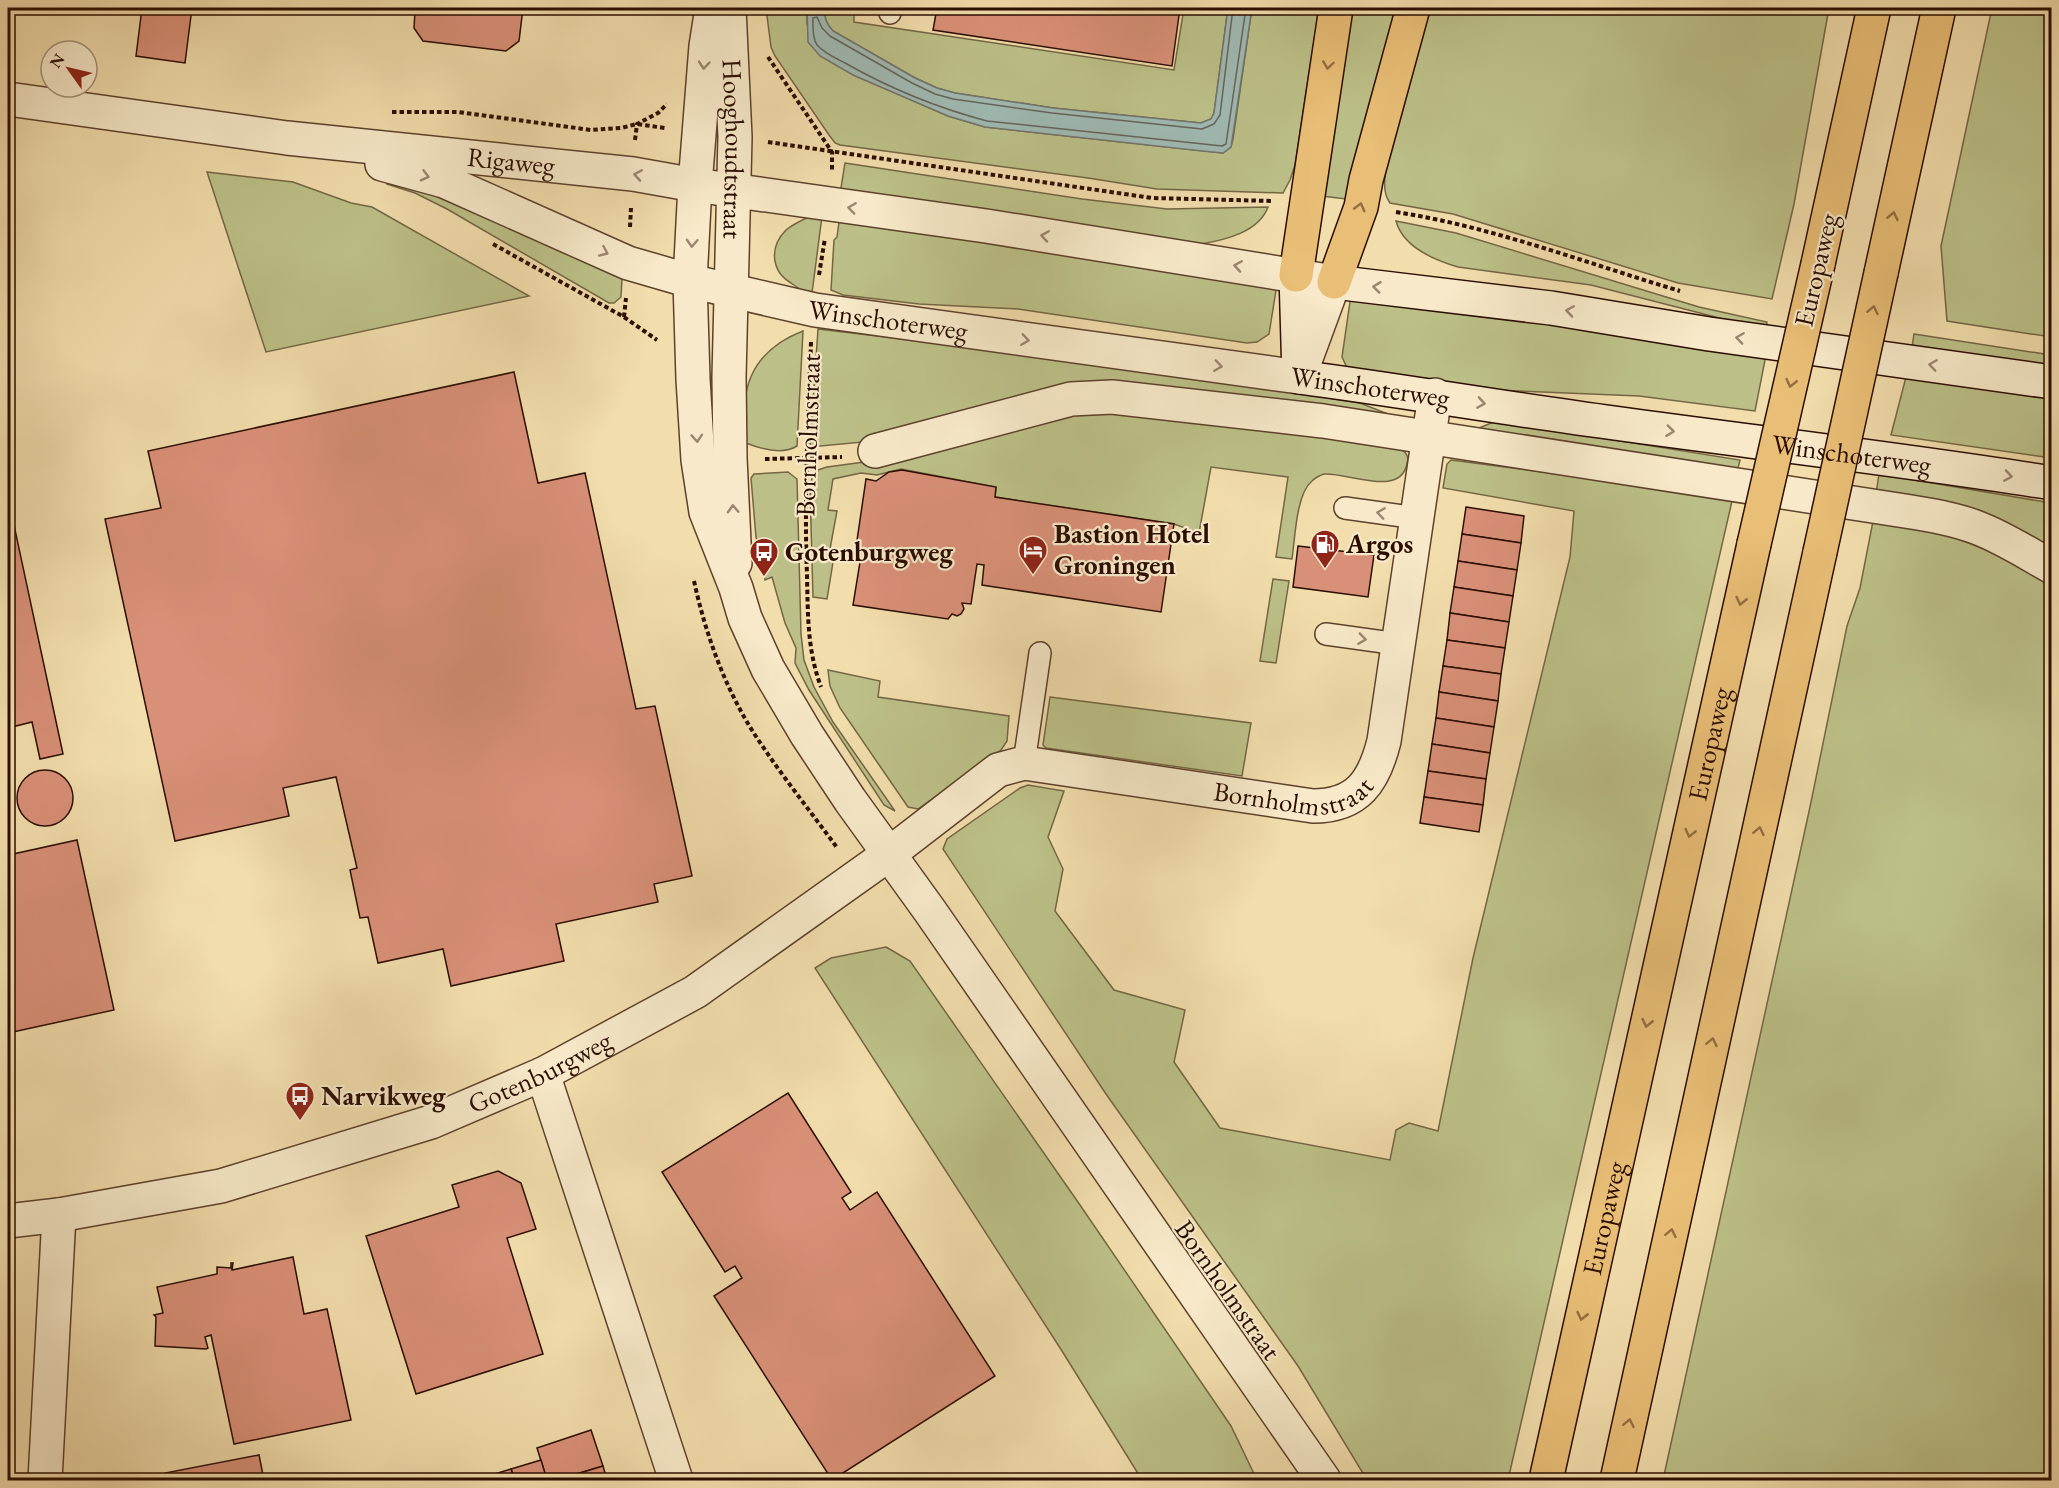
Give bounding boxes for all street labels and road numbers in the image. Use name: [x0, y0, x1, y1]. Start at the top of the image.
street label: Hooghoudtstraat: [714, 58, 753, 240]
street label: Rigaweg: [466, 139, 557, 183]
street label: Europaweg: [1785, 209, 1846, 330]
street label: Winschoterweg: [806, 291, 970, 348]
street label: Bornholmstraat: [787, 352, 828, 517]
street label: Winschoterweg: [1288, 358, 1452, 415]
street label: Winschoterweg: [1770, 426, 1934, 482]
street label: Europaweg: [1679, 683, 1739, 804]
street label: Bornholmstraat: [1211, 769, 1382, 824]
street label: Gotenburgweg: [462, 1022, 618, 1121]
street label: Europaweg: [1574, 1158, 1633, 1279]
street label: Bornholmstraat: [1167, 1213, 1290, 1367]

